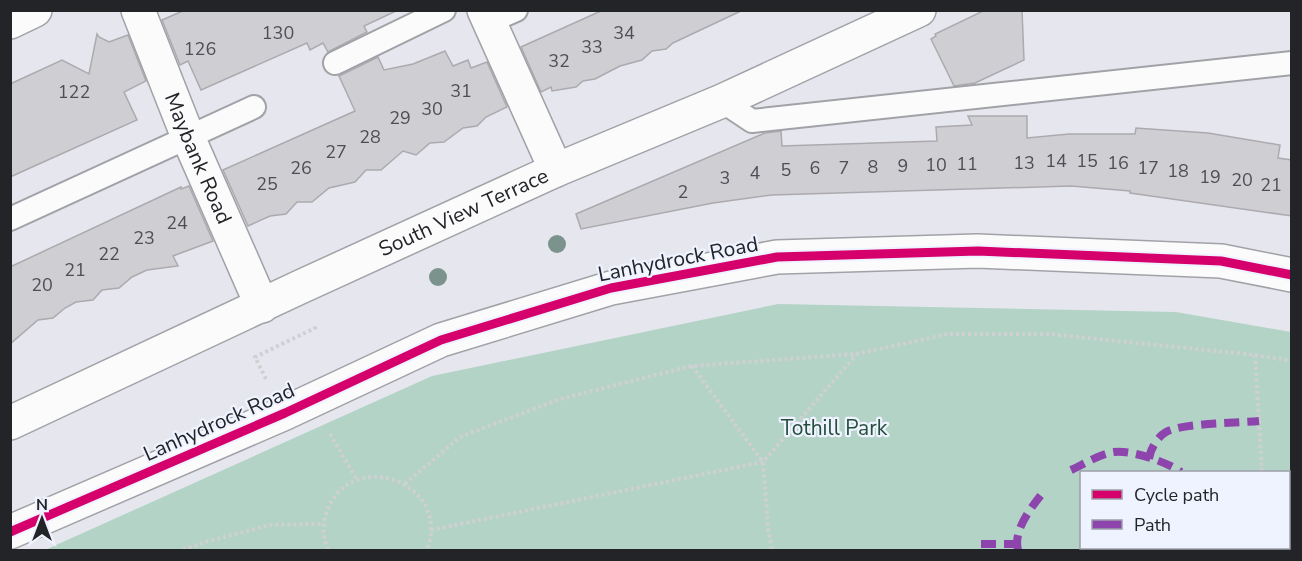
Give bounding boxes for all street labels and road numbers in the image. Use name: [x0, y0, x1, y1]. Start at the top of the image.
street label: Maybank Road: [158, 89, 238, 228]
street label: South View Terrace: [374, 161, 553, 263]
street label: Lanhydrock Road: [595, 230, 761, 288]
street label: Lanhydrock Road: [139, 376, 299, 468]

